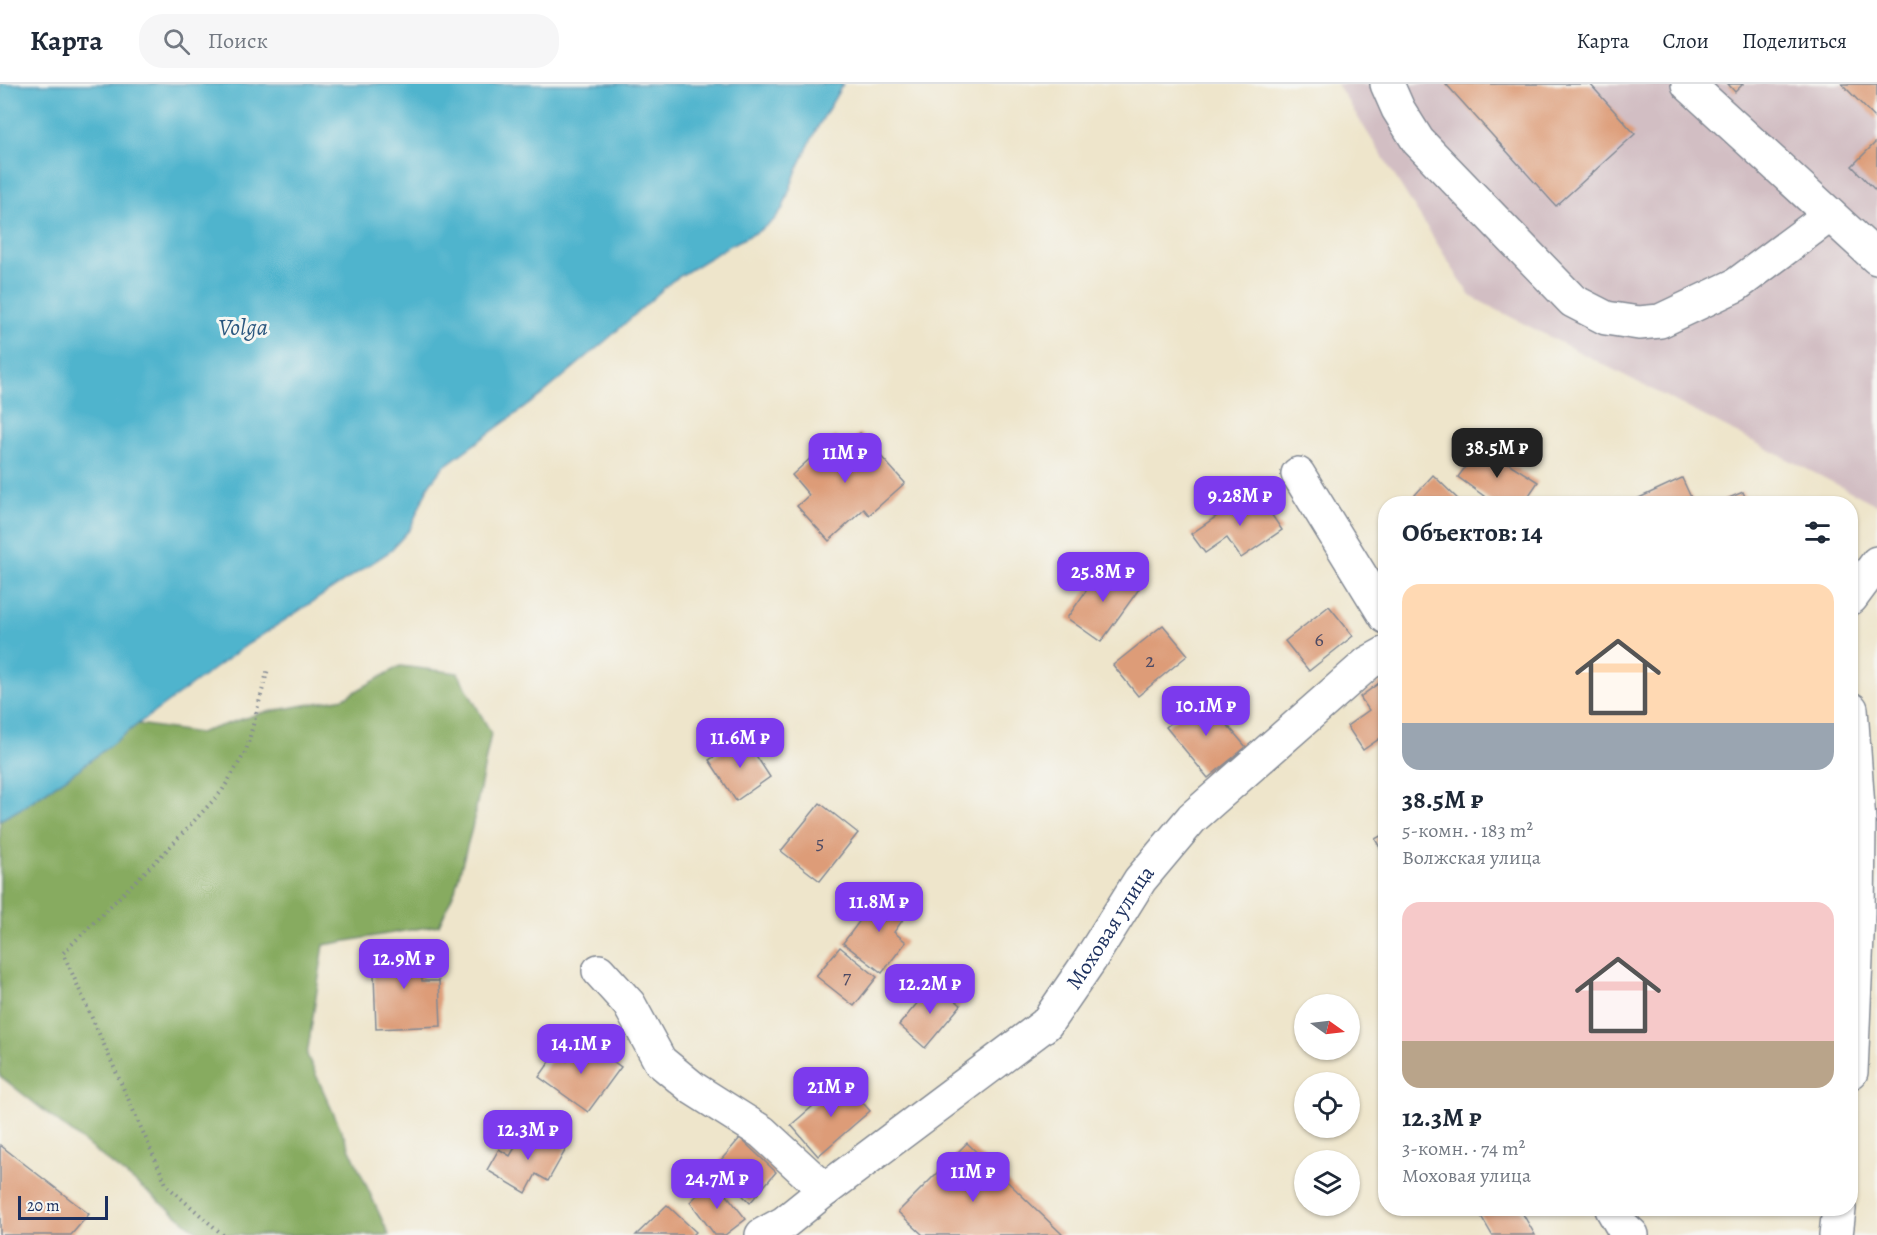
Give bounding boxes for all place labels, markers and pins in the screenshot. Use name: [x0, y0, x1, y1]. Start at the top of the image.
pin: 38.5M ₽: [1442, 428, 1552, 479]
pin: 11M ₽: [803, 433, 887, 484]
pin: 9.28M ₽: [1185, 476, 1295, 527]
pin: 25.8M ₽: [1048, 552, 1158, 603]
pin: 10.1M ₽: [1151, 686, 1261, 737]
pin: 11.6M ₽: [685, 718, 795, 769]
pin: 11.8M ₽: [824, 882, 934, 933]
pin: 12.9M ₽: [349, 939, 459, 990]
pin: 12.2M ₽: [875, 964, 985, 1015]
pin: 14.1M ₽: [526, 1024, 636, 1075]
pin: 21M ₽: [789, 1067, 873, 1118]
pin: 12.3M ₽: [473, 1110, 583, 1161]
pin: 11M ₽: [931, 1152, 1015, 1203]
pin: 24.7M ₽: [662, 1159, 772, 1210]

